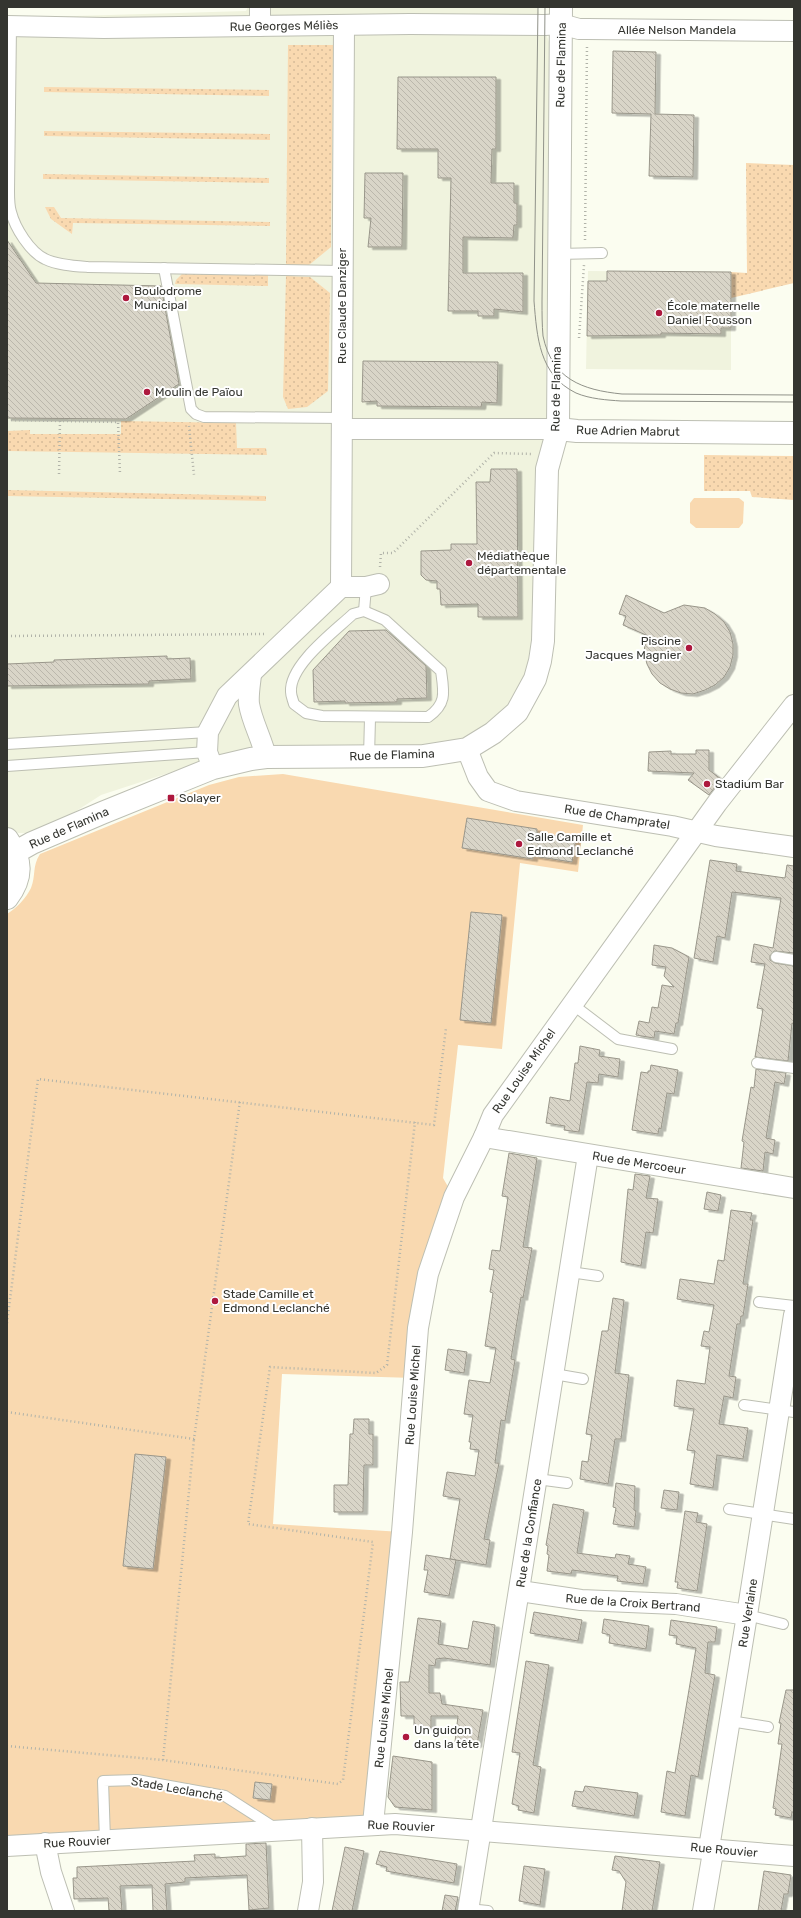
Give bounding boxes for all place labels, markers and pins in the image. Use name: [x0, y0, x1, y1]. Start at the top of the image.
place label: Boulodrome Municipal: [134, 284, 202, 312]
marker: Boulodrome Municipal: [121, 293, 131, 303]
place label: École maternelle Daniel Fousson: [667, 299, 760, 327]
marker: École maternelle Daniel Fousson: [654, 308, 664, 318]
place label: Moulin de Païou: [155, 385, 243, 399]
marker: Moulin de Païou: [142, 387, 152, 397]
place label: Médiathèque départementale: [477, 549, 566, 577]
marker: Médiathèque départementale: [464, 558, 474, 568]
place label: Piscine Jacques Magnier: [585, 634, 681, 662]
marker: Piscine Jacques Magnier: [684, 643, 694, 653]
place label: Stadium Bar: [715, 777, 784, 791]
marker: Stadium Bar: [702, 779, 712, 789]
place label: Solayer: [179, 791, 221, 805]
marker: Solayer: [166, 793, 176, 803]
place label: Salle Camille et Edmond Leclanché: [527, 830, 634, 858]
marker: Salle Camille et Edmond Leclanché: [514, 839, 524, 849]
place label: Stade Camille et Edmond Leclanché: [223, 1287, 330, 1315]
marker: Stade Camille et Edmond Leclanché: [210, 1296, 220, 1306]
place label: Un guidon dans la tête: [414, 1723, 479, 1751]
marker: Un guidon dans la tête: [401, 1732, 411, 1742]

